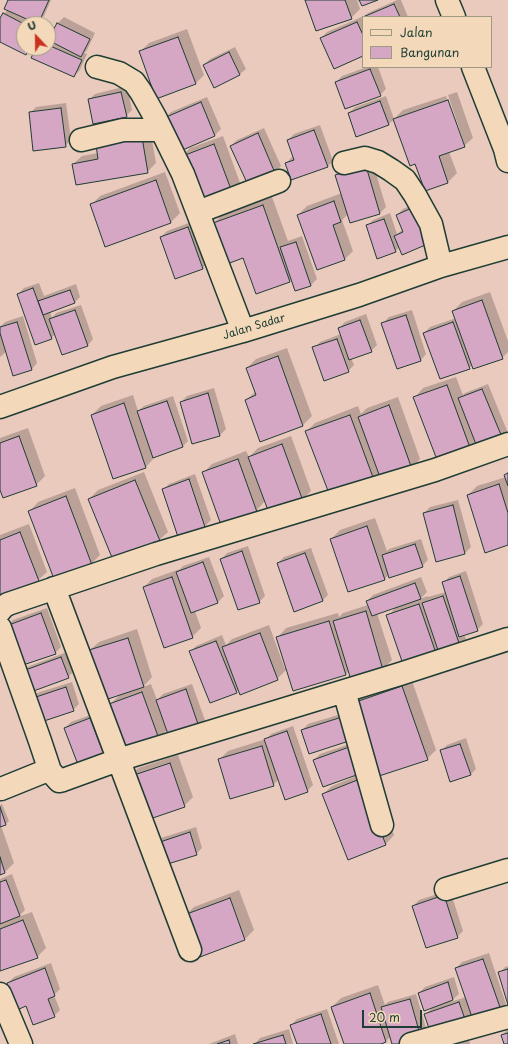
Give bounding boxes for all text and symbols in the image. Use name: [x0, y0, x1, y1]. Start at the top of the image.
north arrow: [16, 16, 56, 56]
text: U: [25, 16, 39, 35]
legend: [362, 16, 492, 68]
text: Jalan: [400, 23, 433, 41]
text: Bangunan: [400, 43, 459, 61]
street label: Jalan Sadar: [221, 311, 287, 343]
scale bar: [364, 1002, 424, 1028]
text: 20 m: [369, 1008, 400, 1026]

